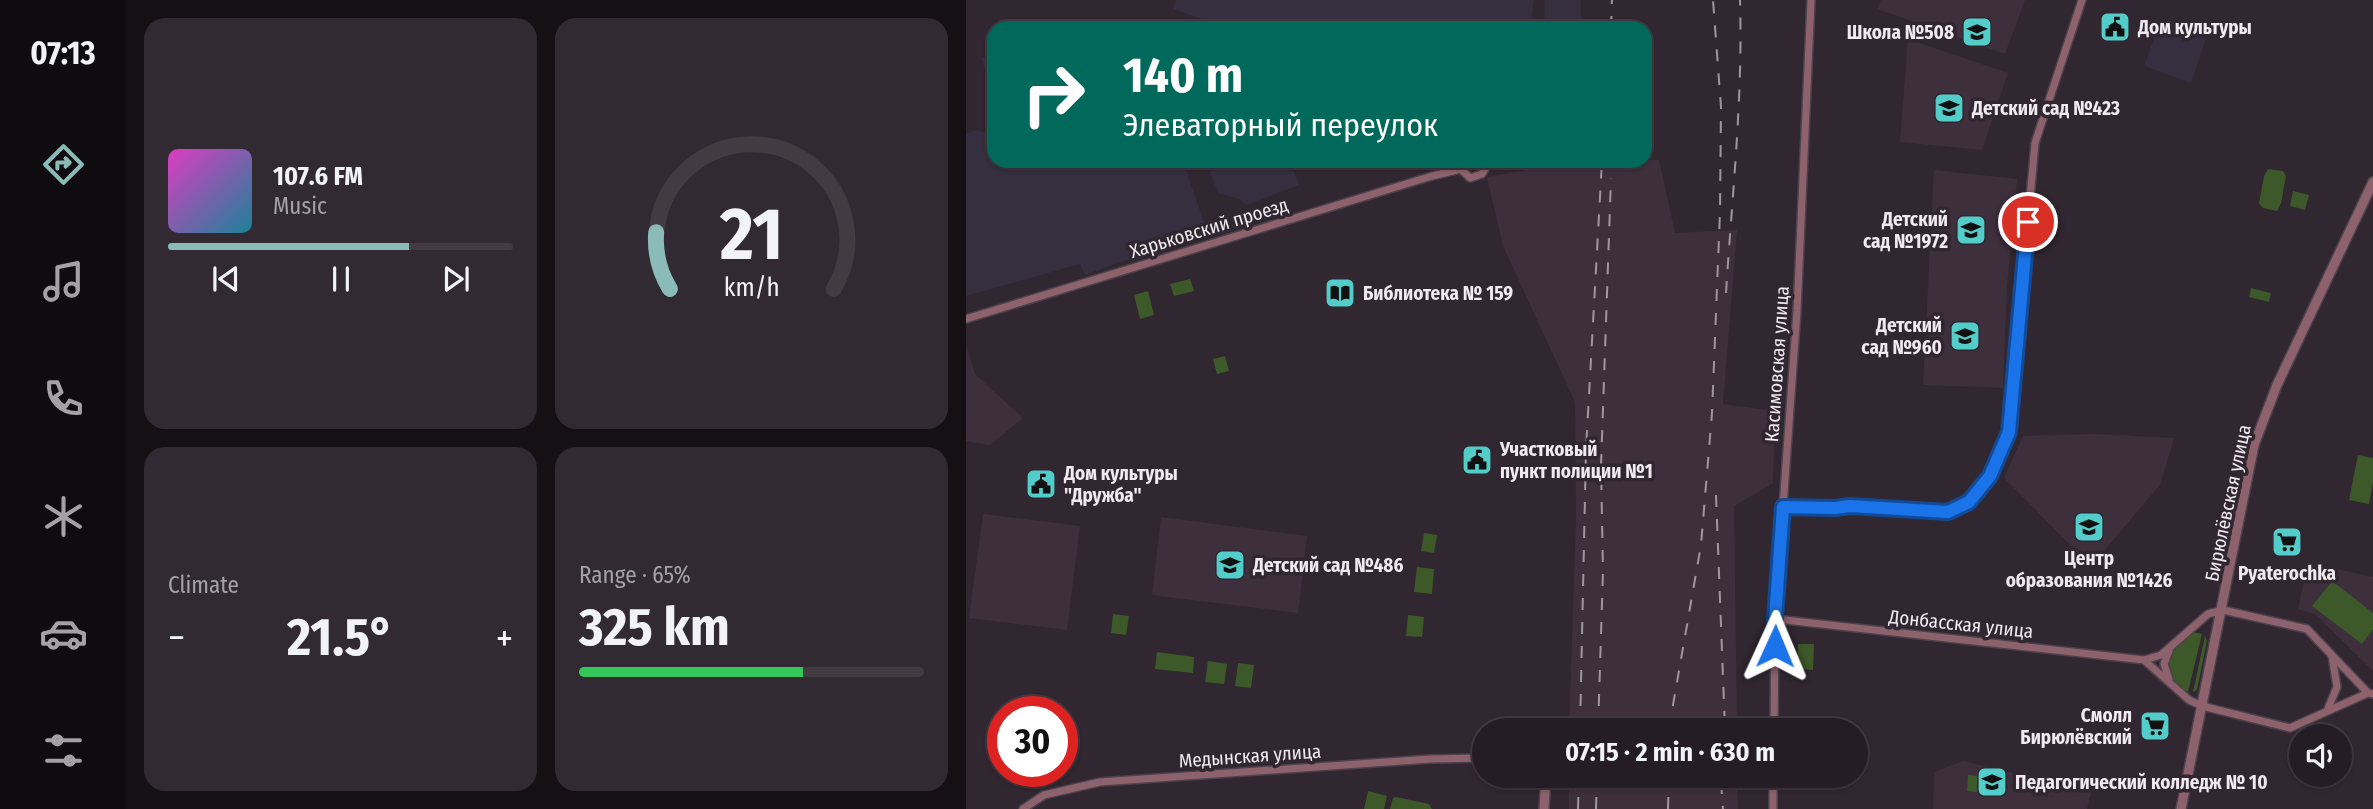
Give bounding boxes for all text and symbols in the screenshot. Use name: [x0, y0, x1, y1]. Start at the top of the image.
public building icon: Дом культуры: [2098, 10, 2132, 44]
school or university icon: Школа №508: [1960, 15, 1994, 49]
place label: Дом культуры: [2137, 16, 2252, 39]
place label: Школа №508: [1847, 21, 1954, 44]
text: 07:13: [30, 34, 96, 72]
text: 140 m: [1123, 46, 1243, 105]
icon: right: [1008, 49, 1099, 140]
school or university icon: Детский сад №423: [1932, 91, 1966, 125]
place label: Детский сад №423: [1971, 97, 2120, 120]
text: Элеваторный переулок: [1123, 106, 1438, 144]
icon: directions: [39, 140, 88, 189]
text: 107.6 FM: [273, 161, 363, 192]
text: Music: [273, 192, 327, 220]
text: 21: [719, 192, 783, 279]
pin: [1998, 192, 2058, 252]
street label: Харьковский проезд: [1127, 193, 1291, 263]
icon: arrive: [2009, 203, 2047, 241]
place label: Детский сад №1972: [1863, 208, 1948, 253]
school or university icon: Детский сад №1972: [1954, 213, 1988, 247]
icon: music: [39, 257, 88, 306]
icon: previous: [207, 260, 245, 298]
icon: pause: [322, 260, 360, 298]
icon: next: [437, 260, 475, 298]
text: km/h: [724, 273, 779, 303]
library icon: Библиотека № 159: [1323, 276, 1357, 310]
place label: Библиотека № 159: [1363, 282, 1513, 305]
street label: Касимовская улица: [1760, 285, 1794, 443]
place label: Детский сад №960: [1861, 314, 1942, 359]
school or university icon: Детский сад №960: [1948, 319, 1982, 353]
icon: phone: [39, 374, 88, 423]
street label: Бирюлёвская улица: [2200, 422, 2256, 584]
place label: Участковый пункт полиции №1: [1499, 438, 1653, 483]
public building icon: Участковый пункт полиции №1: [1460, 443, 1494, 477]
place label: Дом культуры "Дружба": [1063, 462, 1178, 507]
public building icon: Дом культуры "Дружба": [1024, 467, 1058, 501]
icon: climate: [39, 492, 88, 541]
school or university icon: Центр образования №1426: [2072, 510, 2106, 544]
supermarket icon: Pyaterochka: [2270, 525, 2304, 559]
place label: Центр образования №1426: [2006, 547, 2172, 592]
school or university icon: Детский сад №486: [1213, 548, 1247, 582]
place label: Детский сад №486: [1252, 554, 1403, 577]
text: Range · 65%: [579, 561, 691, 589]
place label: Pyaterochka: [2238, 562, 2336, 585]
text: Climate: [168, 571, 239, 599]
text: 325 km: [579, 596, 730, 659]
street label: Донбасская улица: [1887, 605, 2034, 643]
text: 21.5°: [287, 606, 394, 669]
icon: car: [39, 609, 88, 658]
position arrow: [1738, 609, 1812, 683]
text: −: [168, 615, 185, 661]
text: +: [496, 615, 513, 661]
speed limit sign: 30: [987, 696, 1078, 787]
place label: Смолл Бирюлёвский: [2020, 704, 2132, 749]
supermarket icon: Смолл Бирюлёвский: [2138, 709, 2172, 743]
map controls: [2289, 724, 2352, 787]
button: sound: [2289, 724, 2352, 787]
icon: filters: [39, 726, 88, 775]
text: 07:15 · 2 min · 630 m: [1565, 737, 1775, 768]
street label: Медынская улица: [1178, 740, 1322, 772]
school or university icon: Педагогический колледж № 10: [1975, 765, 2009, 799]
place label: Педагогический колледж № 10: [2015, 771, 2268, 794]

